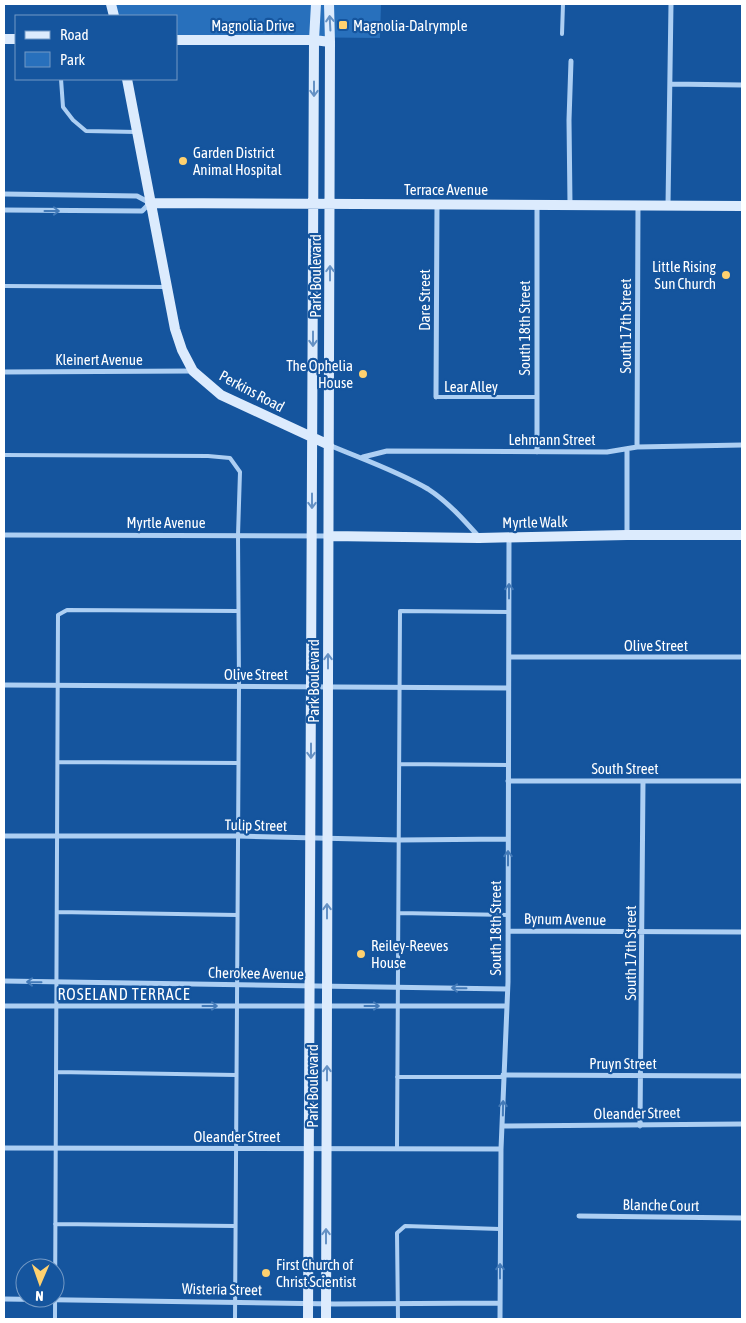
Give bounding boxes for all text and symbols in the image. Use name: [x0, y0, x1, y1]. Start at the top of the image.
legend: [15, 15, 178, 80]
one-way arrow: [325, 15, 334, 31]
street label: Magnolia Drive: [211, 17, 295, 34]
place label: Magnolia-Dalrymple: [353, 17, 468, 34]
marker: Magnolia-Dalrymple: [337, 19, 349, 31]
text: Road: [60, 26, 89, 43]
text: Park: [60, 51, 85, 68]
one-way arrow: [309, 80, 319, 97]
place label: Garden District Animal Hospital: [193, 144, 282, 178]
marker: Garden District Animal Hospital: [177, 155, 189, 167]
street label: Terrace Avenue: [404, 181, 488, 198]
one-way arrow: [44, 206, 60, 215]
street label: Park Boulevard: [307, 234, 324, 318]
place label: Little Rising Sun Church: [652, 258, 717, 292]
one-way arrow: [325, 266, 335, 282]
street label: Dare Street: [416, 269, 433, 331]
marker: Little Rising Sun Church: [720, 269, 732, 281]
street label: South 17th Street: [617, 279, 634, 373]
street label: South 18th Street: [516, 281, 533, 375]
one-way arrow: [308, 330, 318, 347]
street label: Kleinert Avenue: [55, 351, 143, 368]
place label: The Ophelia House: [286, 357, 353, 391]
street label: Perkins Road: [217, 367, 287, 415]
marker: The Ophelia House: [357, 368, 369, 380]
street label: Lear Alley: [444, 378, 498, 395]
street label: Lehmann Street: [508, 431, 596, 448]
one-way arrow: [307, 493, 317, 509]
street label: Myrtle Walk: [502, 513, 568, 531]
street label: Myrtle Avenue: [126, 514, 206, 531]
one-way arrow: [504, 583, 514, 599]
street label: Olive Street: [624, 637, 688, 654]
street label: Park Boulevard: [305, 639, 322, 723]
one-way arrow: [323, 653, 333, 669]
street label: Olive Street: [224, 666, 288, 683]
one-way arrow: [306, 743, 316, 759]
street label: South Street: [591, 760, 659, 777]
street label: Tulip Street: [225, 816, 287, 834]
one-way arrow: [503, 850, 513, 866]
street label: South 18th Street: [487, 881, 504, 975]
one-way arrow: [322, 903, 332, 919]
street label: South 17th Street: [622, 906, 639, 1000]
street label: Bynum Avenue: [524, 910, 606, 928]
place label: Reiley-Reeves House: [371, 937, 448, 971]
marker: Reiley-Reeves House: [355, 948, 367, 960]
street label: Cherokee Avenue: [208, 964, 304, 982]
one-way arrow: [26, 977, 42, 987]
one-way arrow: [451, 984, 467, 993]
district label: ROSELAND TERRACE: [57, 985, 191, 1003]
one-way arrow: [202, 1001, 218, 1011]
one-way arrow: [364, 1001, 380, 1011]
street label: Park Boulevard: [304, 1044, 321, 1128]
street label: Pruyn Street: [589, 1055, 657, 1072]
one-way arrow: [322, 1065, 332, 1082]
one-way arrow: [498, 1100, 507, 1116]
street label: Oleander Street: [593, 1104, 681, 1122]
street label: Oleander Street: [194, 1128, 280, 1145]
street label: Blanche Court: [623, 1196, 699, 1214]
one-way arrow: [321, 1228, 331, 1244]
place label: First Church of Christ Scientist: [276, 1256, 356, 1290]
north arrow: [15, 1258, 65, 1308]
one-way arrow: [495, 1263, 505, 1279]
marker: First Church of Christ Scientist: [260, 1267, 272, 1279]
street label: Wisteria Street: [182, 1280, 262, 1298]
text: N: [35, 1288, 44, 1304]

